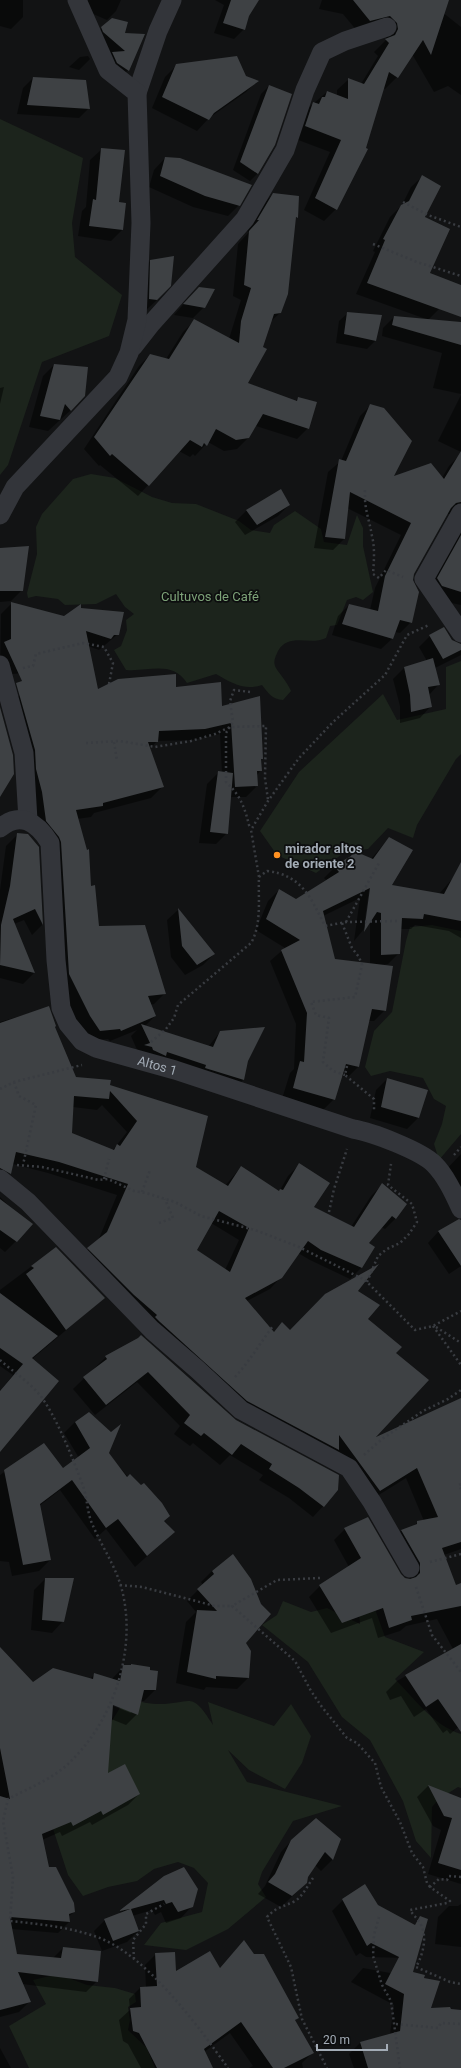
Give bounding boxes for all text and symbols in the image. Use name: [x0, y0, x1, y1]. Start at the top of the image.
park label: Cultuvos de Café: [161, 589, 259, 604]
place label: mirador altos de oriente 2: [285, 841, 363, 871]
marker: mirador altos de oriente 2: [272, 850, 282, 860]
street label: Altos 1: [136, 1053, 179, 1078]
scale bar: [317, 2026, 387, 2052]
text: 20 m: [323, 2033, 350, 2047]

